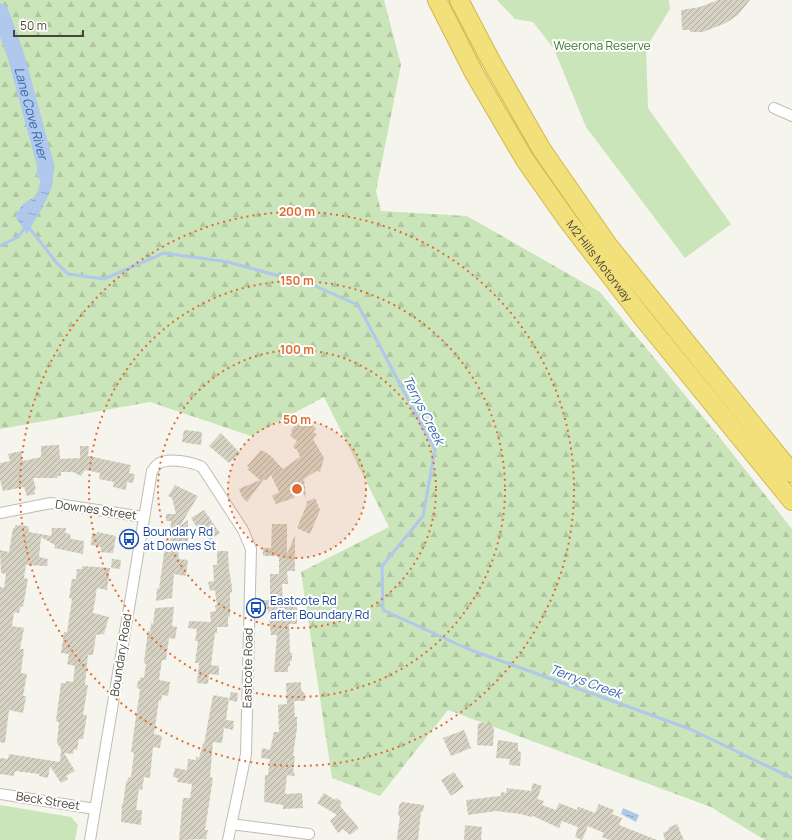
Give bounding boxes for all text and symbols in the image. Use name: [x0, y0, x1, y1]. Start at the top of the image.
scale bar: [14, 12, 83, 38]
text: 50 m: [20, 17, 47, 34]
park label: Weerona Reserve: [553, 37, 651, 54]
water label: Lane Cove River: [10, 65, 53, 164]
text: 200 m: [279, 203, 315, 220]
street label: M2 Hills Motorway: [562, 216, 637, 306]
text: 150 m: [280, 272, 314, 289]
text: 100 m: [280, 341, 314, 358]
water label: Terrys Creek: [399, 372, 450, 450]
text: 50 m: [283, 411, 311, 428]
centre of rings: [290, 482, 304, 496]
street label: Downes Street: [54, 495, 138, 524]
place label: Boundary Rd at Downes St: [143, 523, 216, 554]
bus stop icon: Boundary Rd at Downes St: [118, 528, 140, 550]
place label: Eastcote Rd after Boundary Rd: [270, 592, 369, 623]
bus stop icon: Eastcote Rd after Boundary Rd: [245, 597, 267, 619]
street label: Boundary Road: [106, 612, 135, 698]
street label: Eastcote Road: [238, 628, 257, 708]
water label: Terrys Creek: [547, 660, 627, 703]
street label: Beck Street: [15, 787, 82, 814]

